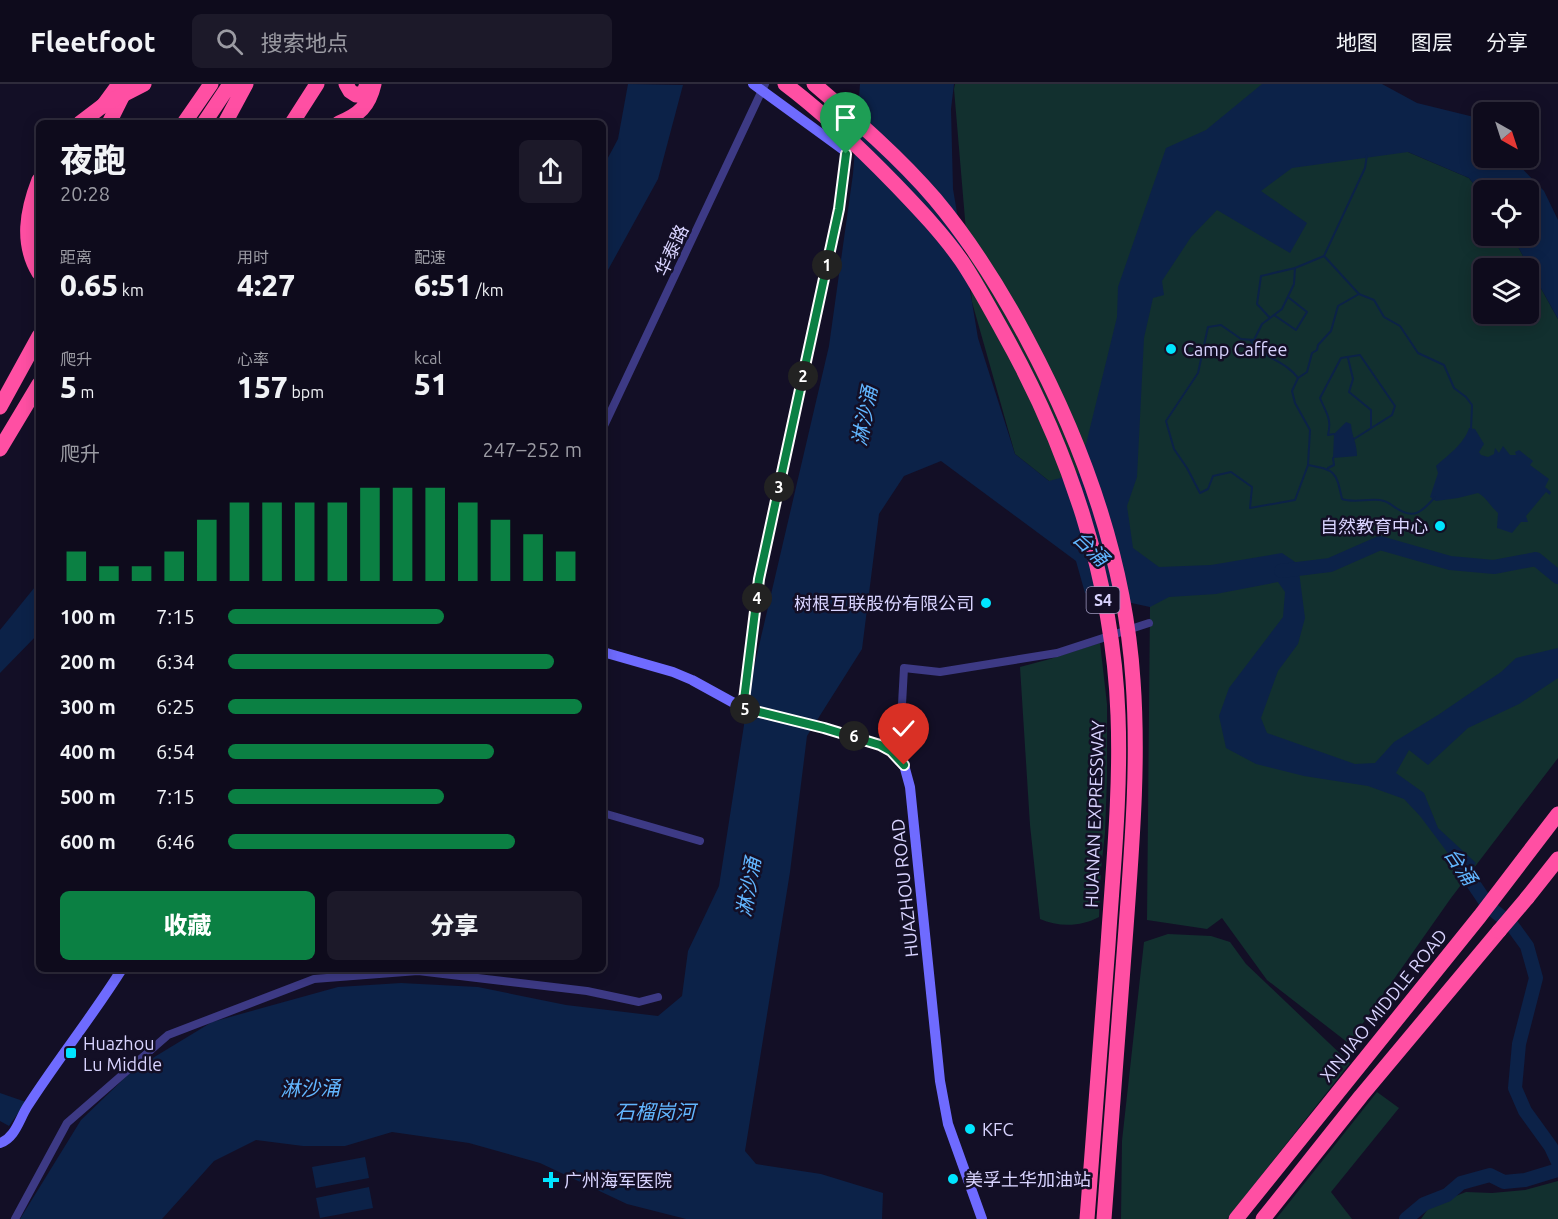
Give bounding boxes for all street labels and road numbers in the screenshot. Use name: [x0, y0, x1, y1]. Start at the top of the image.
street label: 华泰路: [651, 221, 691, 279]
road number: S4: [1086, 587, 1120, 613]
street label: HUANAN EXPRESSWAY: [1081, 719, 1107, 908]
street label: HUAZHOU ROAD: [887, 818, 921, 958]
street label: XINJIAO MIDDLE ROAD: [1315, 925, 1451, 1085]

